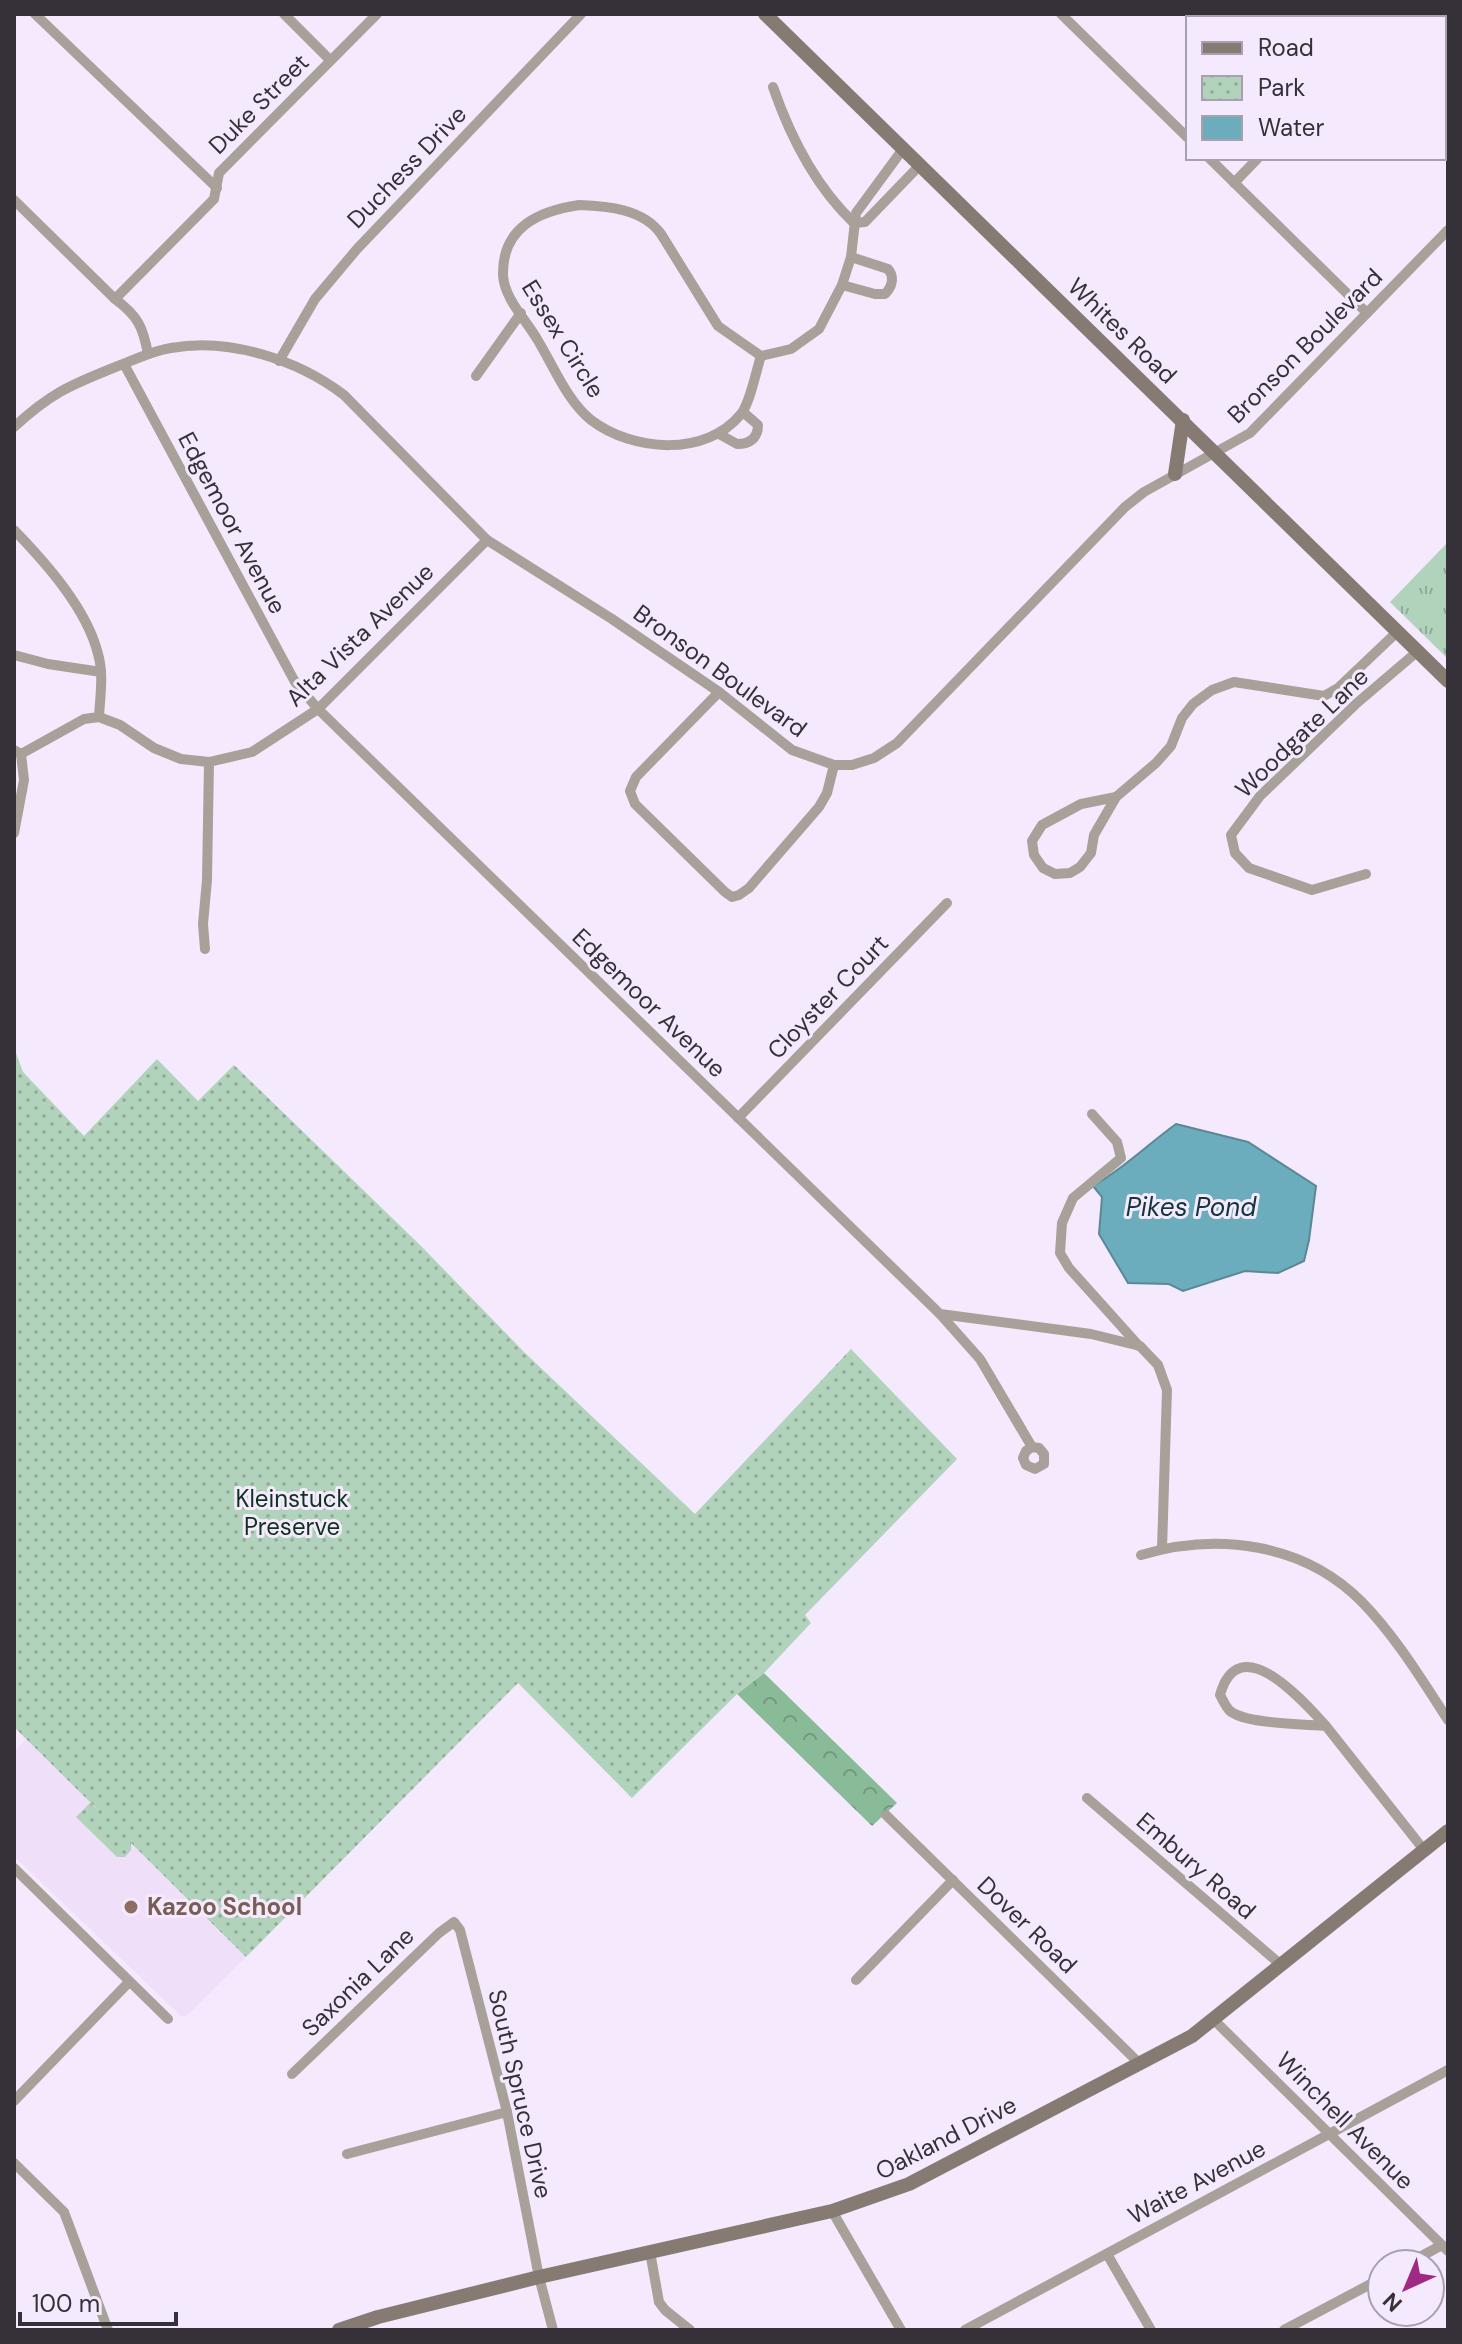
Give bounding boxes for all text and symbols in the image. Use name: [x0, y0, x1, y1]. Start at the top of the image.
legend: [1186, 16, 1446, 160]
text: Road: [1258, 32, 1314, 63]
street label: Duke Street: [202, 47, 315, 160]
text: Park: [1258, 72, 1305, 103]
street label: Duchess Drive: [340, 99, 473, 235]
text: Water: [1258, 112, 1324, 143]
street label: Bronson Boulevard: [1221, 262, 1389, 430]
street label: Whites Road: [1061, 271, 1183, 390]
street label: Essex Circle: [515, 274, 612, 403]
street label: Edgemoor Avenue: [171, 426, 294, 619]
street label: Alta Vista Avenue: [279, 556, 440, 713]
street label: Bronson Boulevard: [627, 597, 813, 744]
street label: Woodgate Lane: [1228, 661, 1375, 804]
street label: Edgemoor Avenue: [566, 921, 733, 1084]
street label: Cloyster Court: [760, 928, 895, 1065]
water label: Pikes Pond: [1126, 1190, 1257, 1224]
park label: Kleinstuck Preserve: [235, 1483, 349, 1542]
street label: Embury Road: [1130, 1805, 1262, 1926]
street label: Dover Road: [971, 1869, 1084, 1980]
place label: Kazoo School: [147, 1891, 302, 1922]
marker: Kazoo School: [122, 1898, 140, 1916]
street label: Saxonia Lane: [295, 1920, 420, 2043]
street label: South Spruce Drive: [481, 1986, 560, 2201]
street label: Winchell Avenue: [1270, 2045, 1421, 2196]
street label: Oakland Drive: [870, 2089, 1022, 2186]
street label: Waite Avenue: [1123, 2132, 1271, 2231]
north arrow: [1366, 2248, 1446, 2328]
scale bar: [20, 2276, 176, 2326]
text: N: [1377, 2286, 1408, 2318]
text: 100 m: [32, 2288, 100, 2319]

